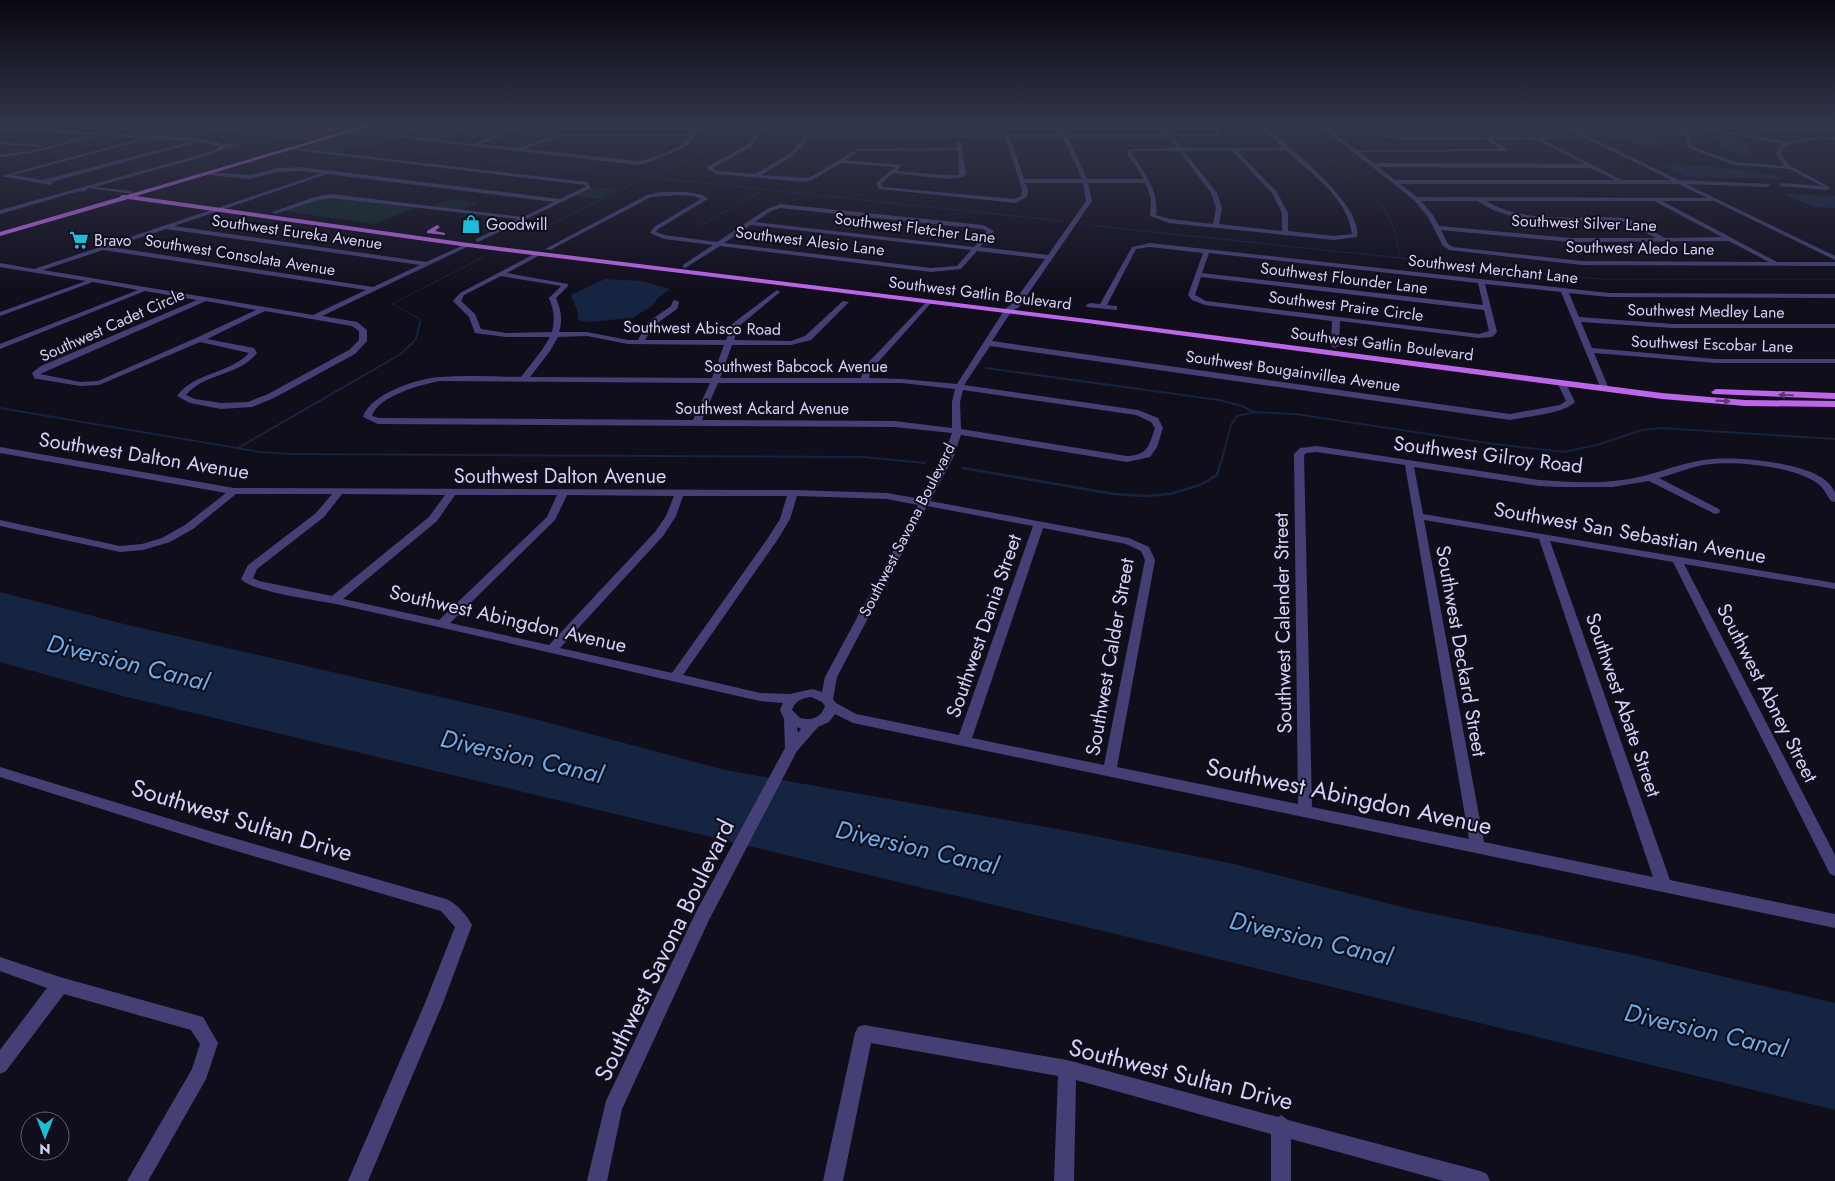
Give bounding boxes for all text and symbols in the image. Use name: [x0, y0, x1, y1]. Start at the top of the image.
street label: Southwest Fletcher Lane: [833, 207, 997, 249]
street label: Southwest Eureka Avenue: [210, 209, 384, 255]
street label: Southwest Silver Lane: [1511, 209, 1657, 237]
shop icon: Goodwill: [460, 213, 482, 235]
place label: Goodwill: [486, 213, 547, 236]
street label: Southwest Alesio Lane: [734, 220, 886, 262]
supermarket icon: Bravo: [68, 229, 90, 251]
place label: Bravo: [94, 229, 132, 252]
street label: Southwest Consolata Avenue: [143, 229, 337, 281]
street label: Southwest Aledo Lane: [1565, 235, 1715, 261]
street label: Southwest Merchant Lane: [1407, 249, 1579, 289]
street label: Southwest Flounder Lane: [1259, 256, 1429, 300]
street label: Southwest Gatlin Boulevard: [887, 270, 1073, 316]
street label: Southwest Cadet Circle: [36, 283, 188, 367]
street label: Southwest Praire Circle: [1267, 285, 1425, 327]
street label: Southwest Medley Lane: [1627, 298, 1785, 324]
street label: Southwest Abisco Road: [623, 315, 781, 341]
street label: Southwest Gatlin Boulevard: [1289, 321, 1475, 367]
street label: Southwest Escobar Lane: [1630, 330, 1794, 358]
street label: Southwest Bougainvillea Avenue: [1184, 345, 1402, 397]
street label: Southwest Babcock Avenue: [704, 355, 888, 378]
one-way arrow: [1778, 391, 1794, 399]
street label: Southwest Ackard Avenue: [675, 397, 849, 420]
one-way arrow: [1715, 398, 1731, 406]
street label: Southwest Dalton Avenue: [37, 425, 251, 487]
street label: Southwest Gilroy Road: [1392, 429, 1584, 481]
street label: Southwest Savona Boulevard: [853, 439, 961, 621]
street label: Southwest Dalton Avenue: [454, 462, 666, 491]
street label: Southwest San Sebastian Avenue: [1492, 495, 1768, 571]
street label: Southwest Calender Street: [1267, 512, 1299, 734]
street label: Southwest Dania Street: [939, 530, 1029, 722]
street label: Southwest Deckard Street: [1428, 543, 1494, 759]
street label: Southwest Calder Street: [1078, 556, 1142, 758]
street label: Southwest Abingdon Avenue: [386, 578, 630, 660]
street label: Southwest Abney Street: [1709, 598, 1825, 788]
street label: Southwest Abate Street: [1578, 609, 1668, 801]
water label: Diversion Canal: [43, 624, 214, 700]
water label: Diversion Canal: [437, 720, 608, 793]
street label: Southwest Abingdon Avenue: [1203, 749, 1495, 843]
street label: Southwest Sultan Drive: [127, 770, 357, 870]
water label: Diversion Canal: [832, 811, 1003, 884]
street label: Southwest Savona Boulevard: [585, 813, 743, 1087]
water label: Diversion Canal: [1226, 902, 1397, 975]
water label: Diversion Canal: [1621, 994, 1792, 1067]
street label: Southwest Sultan Drive: [1065, 1029, 1297, 1119]
north arrow: [20, 1111, 70, 1161]
text: N: [39, 1139, 51, 1159]

